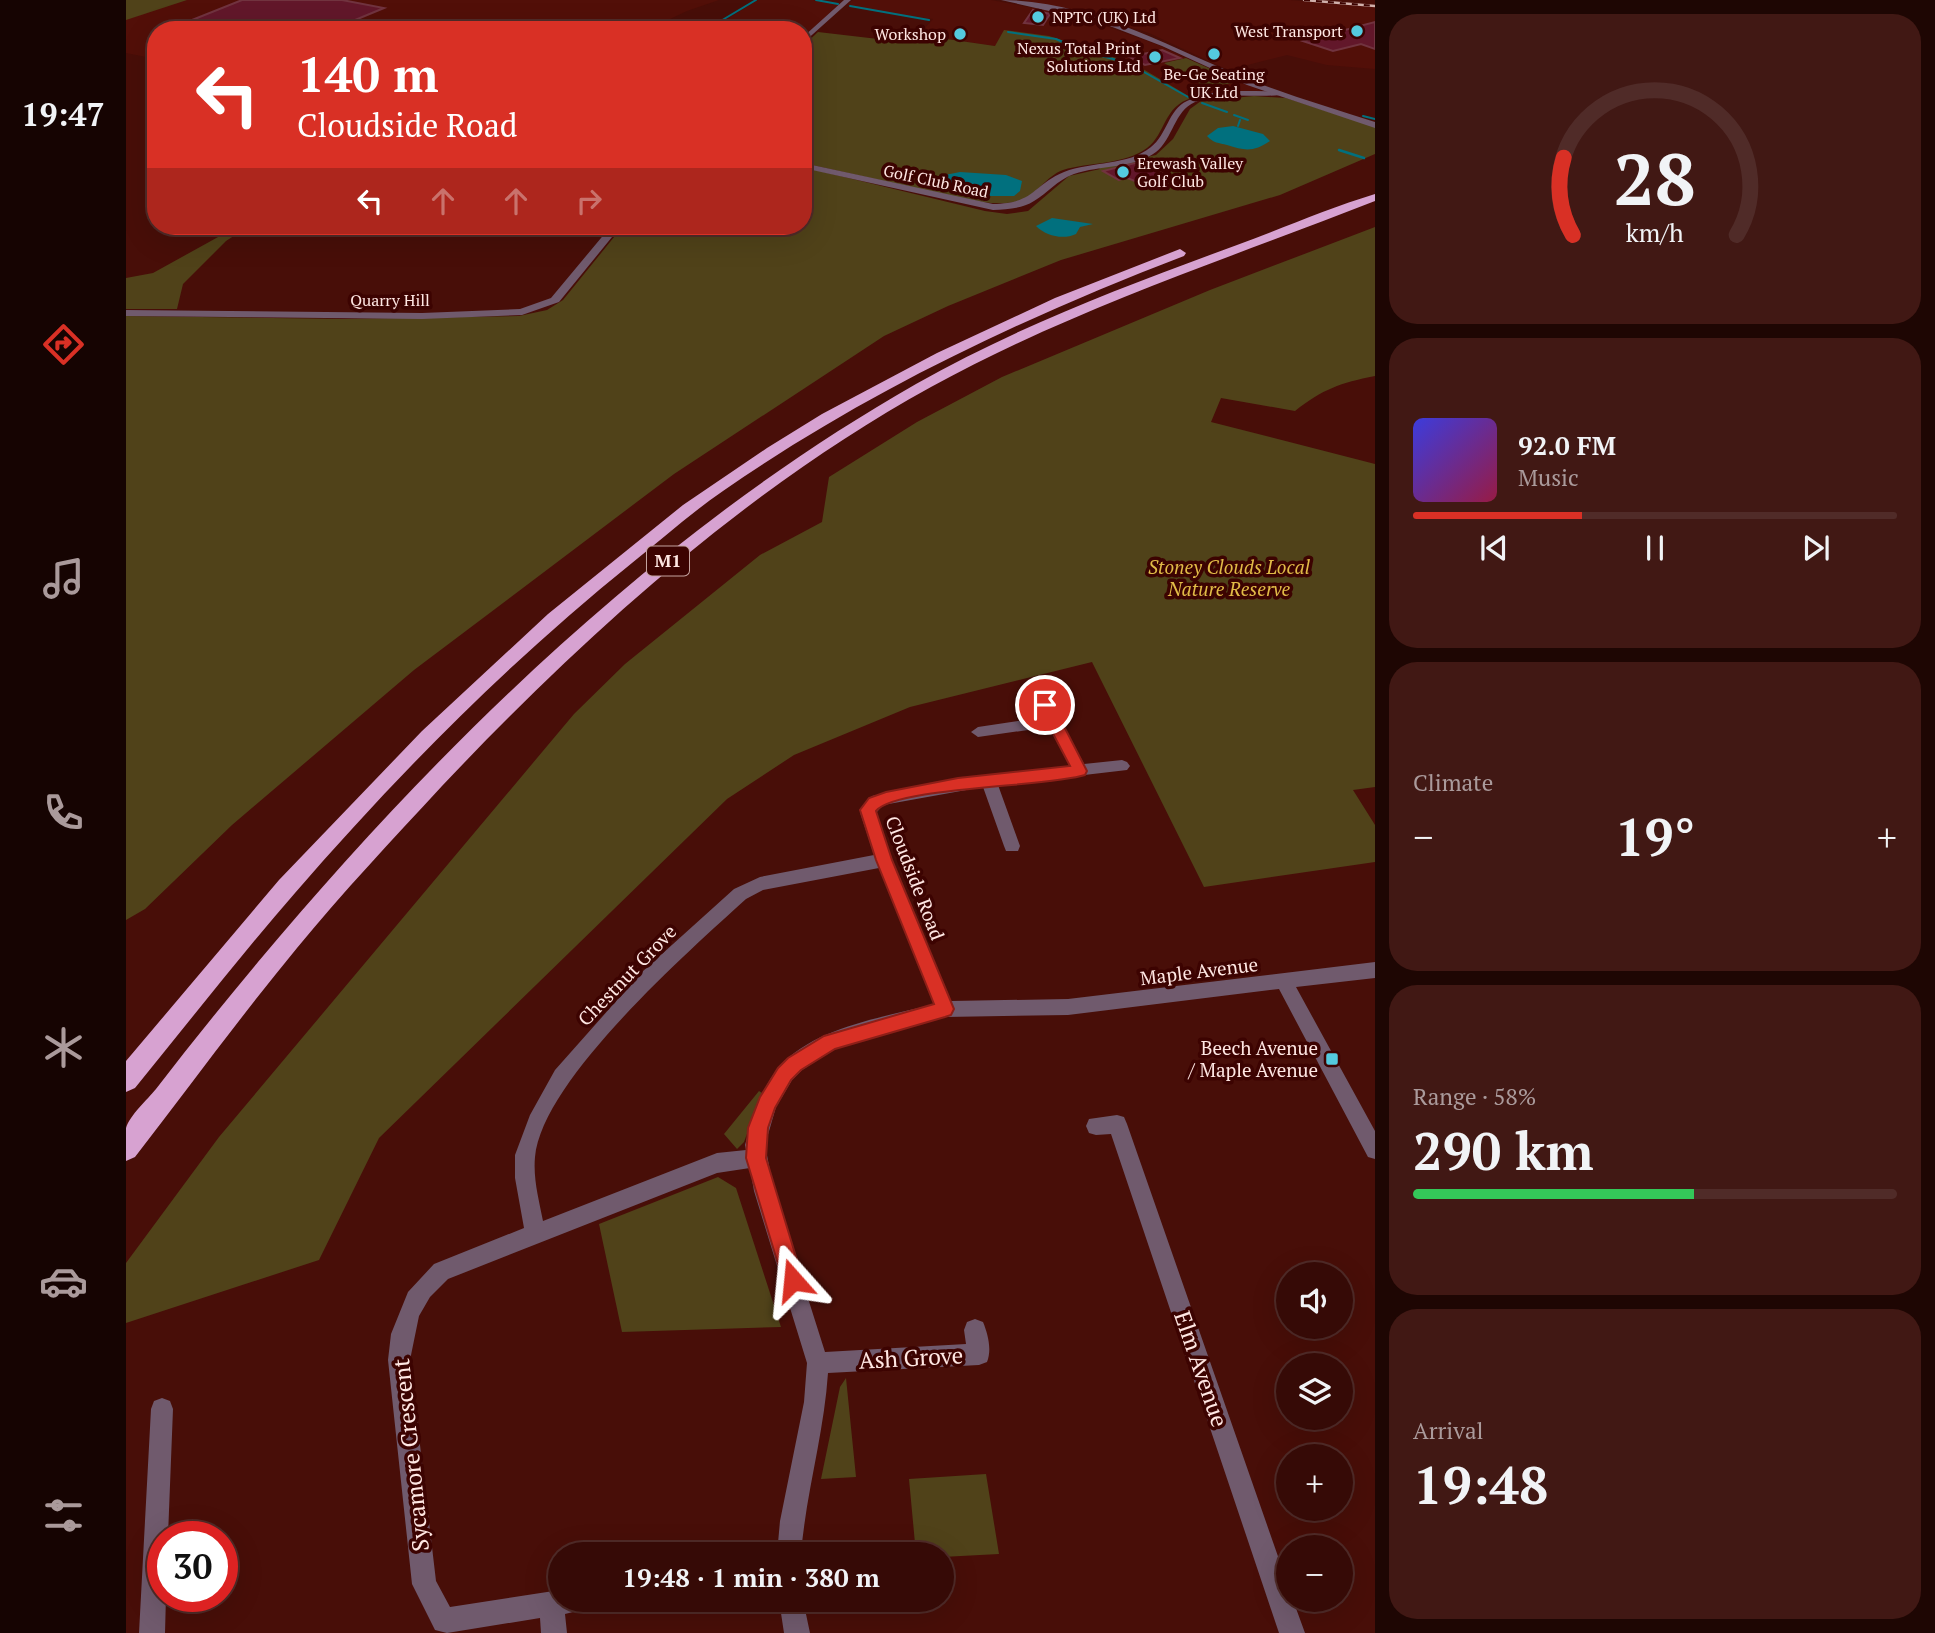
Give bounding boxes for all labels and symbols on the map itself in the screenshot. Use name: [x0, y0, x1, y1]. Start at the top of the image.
place label: NPTC (UK) Ltd: [1052, 6, 1156, 28]
marker: NPTC (UK) Ltd: [1030, 9, 1046, 25]
place label: West Transport: [1234, 20, 1343, 42]
place label: Workshop: [875, 23, 946, 45]
marker: West Transport: [1349, 23, 1365, 39]
marker: Workshop: [952, 26, 968, 42]
place label: Nexus Total Print Solutions Ltd: [1017, 37, 1141, 77]
marker: Be-Ge Seating UK Ltd: [1206, 46, 1222, 62]
marker: Nexus Total Print Solutions Ltd: [1147, 49, 1163, 65]
place label: Be-Ge Seating UK Ltd: [1163, 63, 1265, 103]
place label: Erewash Valley Golf Club: [1137, 152, 1244, 192]
street label: Golf Club Road: [882, 159, 991, 203]
marker: Erewash Valley Golf Club: [1115, 164, 1131, 180]
street label: Quarry Hill: [350, 289, 430, 311]
road number: M1: [647, 546, 689, 576]
park label: Stoney Clouds Local Nature Reserve: [1148, 554, 1311, 601]
pin: [1015, 675, 1075, 735]
street label: Cloudside Road: [880, 812, 951, 944]
street label: Chestnut Grove: [572, 919, 681, 1031]
street label: Maple Avenue: [1139, 951, 1259, 990]
place label: Beech Avenue / Maple Avenue: [1187, 1035, 1318, 1082]
marker: Beech Avenue / Maple Avenue: [1324, 1051, 1340, 1067]
position arrow: [756, 1243, 830, 1317]
street label: Elm Avenue: [1167, 1307, 1236, 1431]
street label: Ash Grove: [858, 1339, 964, 1376]
street label: Sycamore Crescent: [385, 1357, 436, 1553]
speed limit sign: 30: [147, 1521, 238, 1612]

